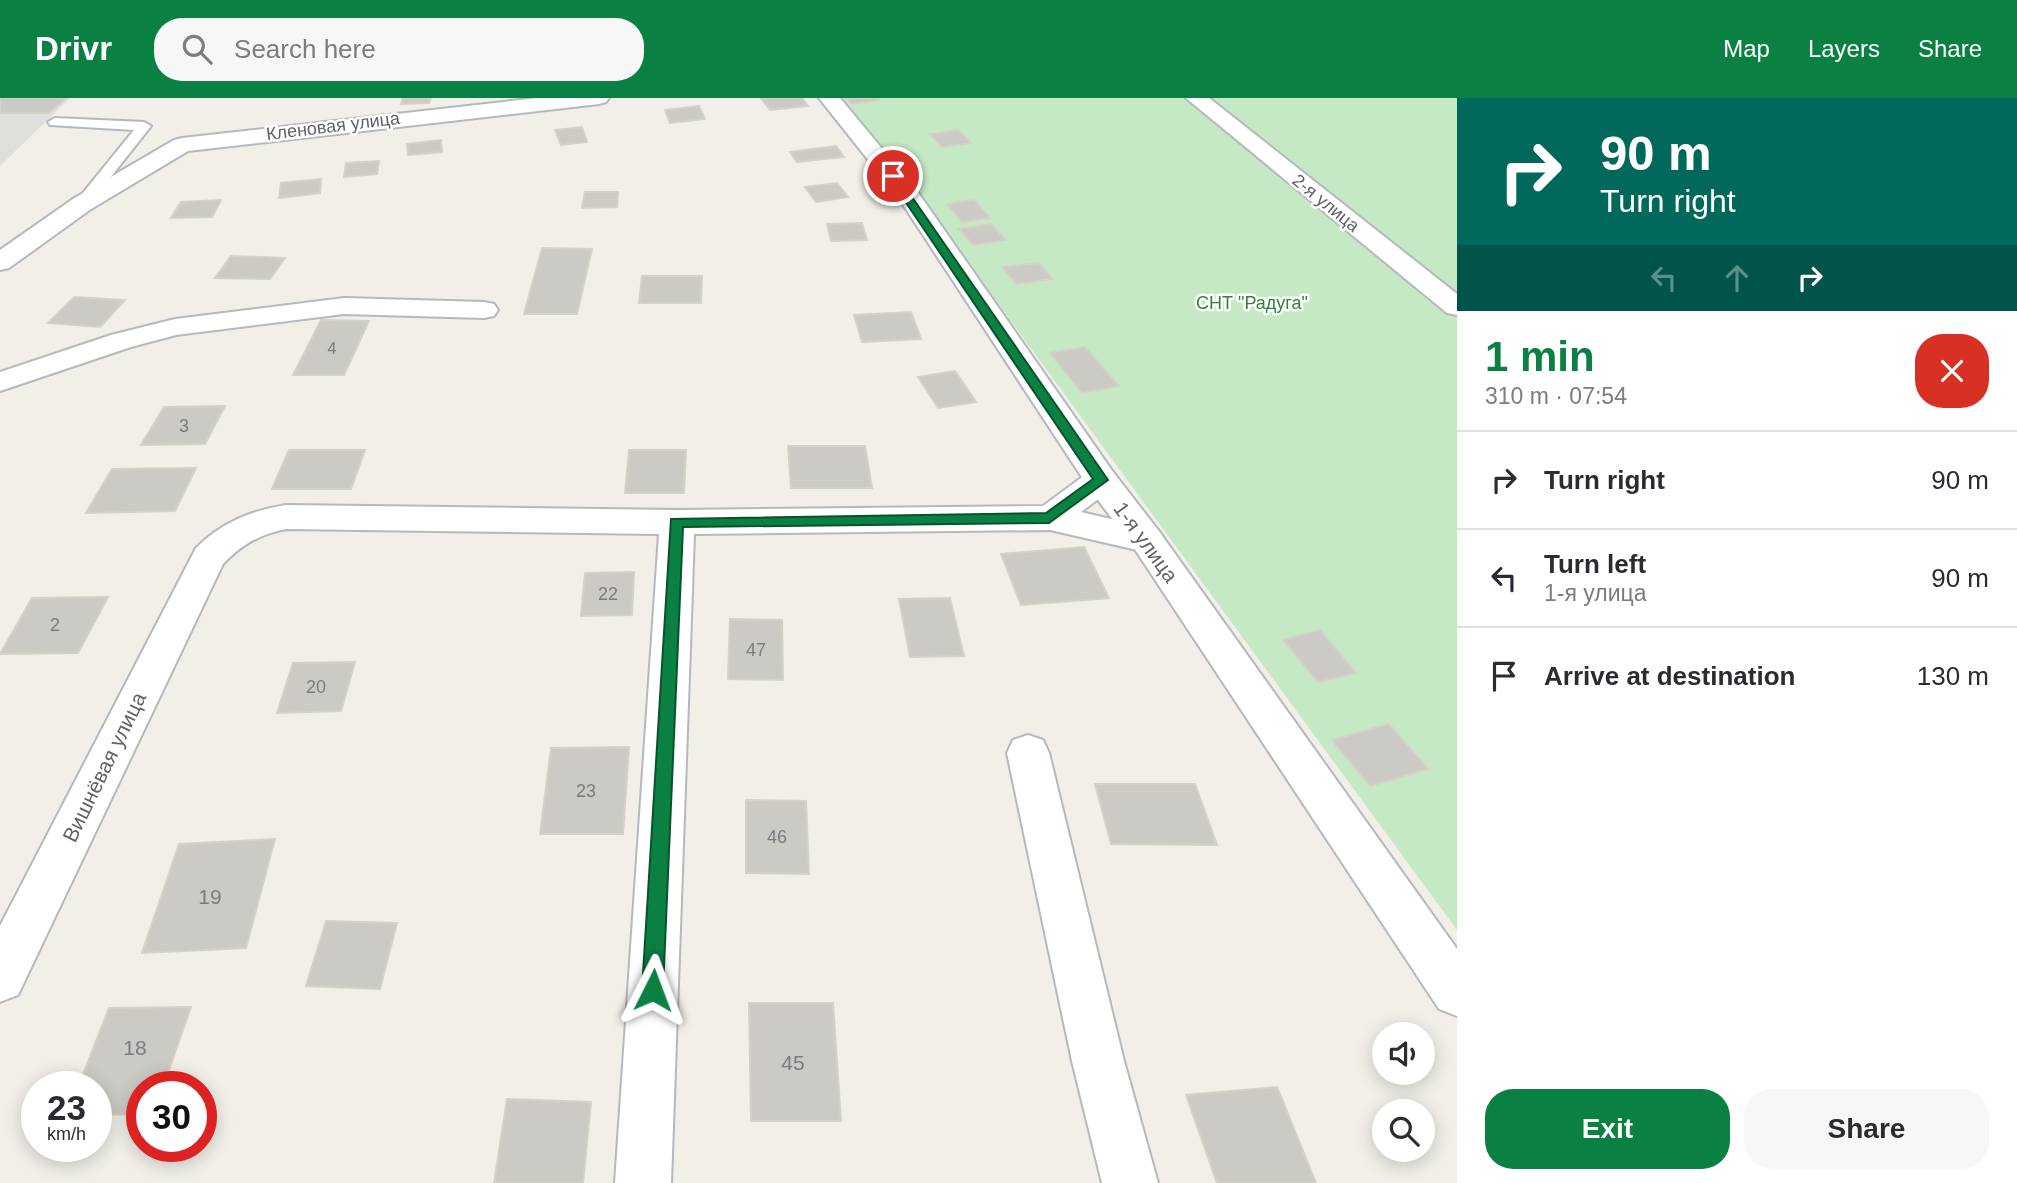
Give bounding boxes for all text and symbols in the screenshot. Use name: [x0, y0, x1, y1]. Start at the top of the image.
search box: [154, 18, 644, 81]
text: Drivr: [35, 30, 112, 67]
icon: search: [178, 30, 216, 68]
text: Search here: [234, 34, 376, 64]
text: Map: [1723, 35, 1770, 62]
text: Layers: [1808, 35, 1880, 62]
text: Share: [1918, 35, 1982, 62]
street label: Кленовая улица: [265, 108, 402, 144]
icon: right: [1485, 126, 1576, 217]
text: 90 m: [1600, 126, 1712, 180]
pin: [863, 146, 923, 206]
icon: arrive: [874, 157, 912, 195]
street label: 2-я улица: [1289, 170, 1364, 237]
text: Turn right: [1600, 183, 1736, 219]
icon: left: [1645, 259, 1683, 297]
icon: ahead: [1718, 259, 1756, 297]
icon: right: [1791, 259, 1829, 297]
park label: СНТ "Радуга": [1196, 293, 1308, 313]
text: 1 min: [1485, 333, 1595, 380]
button: close: [1915, 334, 1989, 408]
house number: 4: [328, 340, 337, 357]
text: 310 m · 07:54: [1485, 383, 1627, 409]
house number: 3: [179, 416, 189, 436]
icon: right: [1485, 461, 1523, 499]
text: Turn right: [1544, 465, 1665, 495]
text: 90 m: [1931, 465, 1989, 495]
street label: 1-я улица: [1109, 497, 1183, 587]
text: Turn left: [1544, 549, 1646, 579]
icon: left: [1485, 559, 1523, 597]
text: 90 m: [1931, 563, 1989, 593]
text: 1-я улица: [1544, 580, 1647, 606]
house number: 22: [598, 584, 618, 604]
house number: 2: [50, 615, 60, 635]
house number: 47: [746, 640, 766, 660]
icon: arrive: [1485, 657, 1523, 695]
text: Arrive at destination: [1544, 661, 1795, 691]
text: 130 m: [1917, 661, 1989, 691]
house number: 20: [306, 677, 326, 697]
street label: Вишнёвая улица: [58, 688, 150, 845]
house number: 23: [576, 781, 596, 801]
house number: 46: [767, 827, 787, 847]
house number: 19: [198, 885, 222, 908]
position arrow: [616, 953, 690, 1027]
map controls: [1372, 1022, 1435, 1162]
button: sound: [1372, 1022, 1435, 1085]
house number: 18: [123, 1036, 147, 1059]
house number: 45: [781, 1051, 805, 1074]
speed limit sign: 30: [126, 1071, 217, 1162]
text: 23: [47, 1088, 86, 1127]
button: Exit: [1485, 1089, 1730, 1169]
button: Share: [1744, 1089, 1989, 1169]
button: search: [1372, 1099, 1435, 1162]
text: km/h: [47, 1124, 86, 1144]

